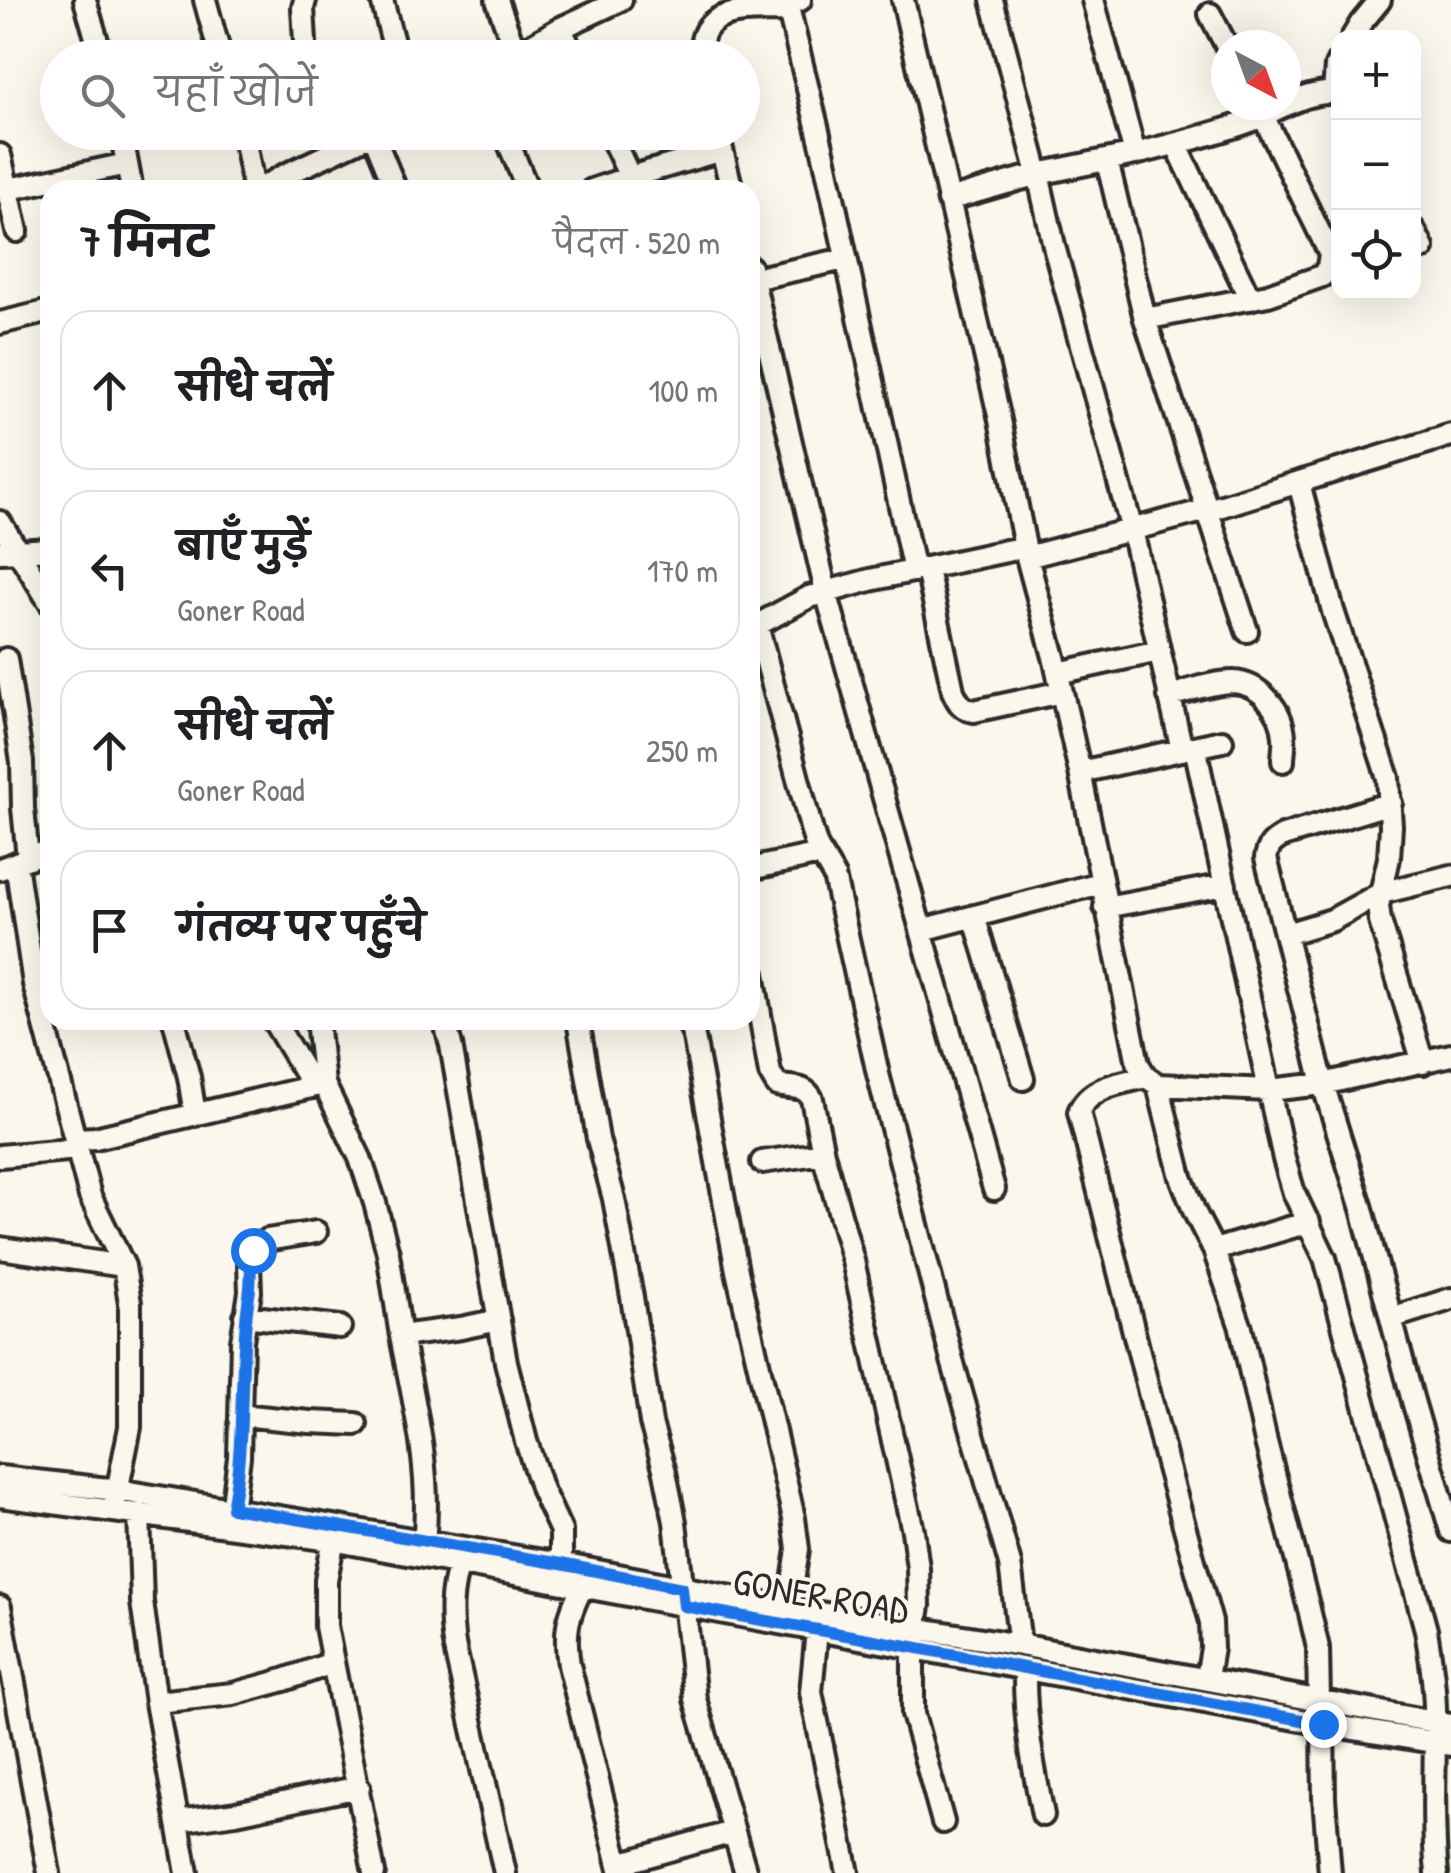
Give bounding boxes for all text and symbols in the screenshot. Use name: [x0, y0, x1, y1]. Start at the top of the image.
north arrow: [1211, 30, 1301, 120]
map controls: [1331, 30, 1421, 300]
button: +: [1331, 30, 1421, 120]
search box: [40, 40, 760, 150]
text: यहाँ खोजें: [155, 65, 317, 117]
icon: search: [75, 68, 130, 123]
button: −: [1331, 120, 1421, 210]
button: locate: [1331, 210, 1421, 300]
text: 7 मिनट: [80, 212, 212, 269]
text: पैदल · 520 m: [553, 221, 720, 264]
text: सीधे चलें: [177, 360, 332, 412]
icon: ahead: [82, 363, 137, 418]
text: 100 m: [649, 369, 718, 412]
text: बाएँ मुड़ें: [177, 519, 309, 571]
icon: left: [82, 543, 137, 598]
text: 170 m: [647, 549, 718, 592]
text: Goner Road: [177, 588, 305, 631]
text: सीधे चलें: [177, 699, 332, 751]
icon: ahead: [82, 723, 137, 778]
text: 250 m: [646, 729, 718, 772]
text: Goner Road: [177, 768, 305, 811]
text: गंतव्य पर पहुँचे: [177, 900, 425, 952]
icon: arrive: [82, 903, 137, 958]
route start: [231, 1228, 277, 1274]
street label: GONER ROAD: [729, 1554, 913, 1636]
route end: [1301, 1702, 1347, 1748]

